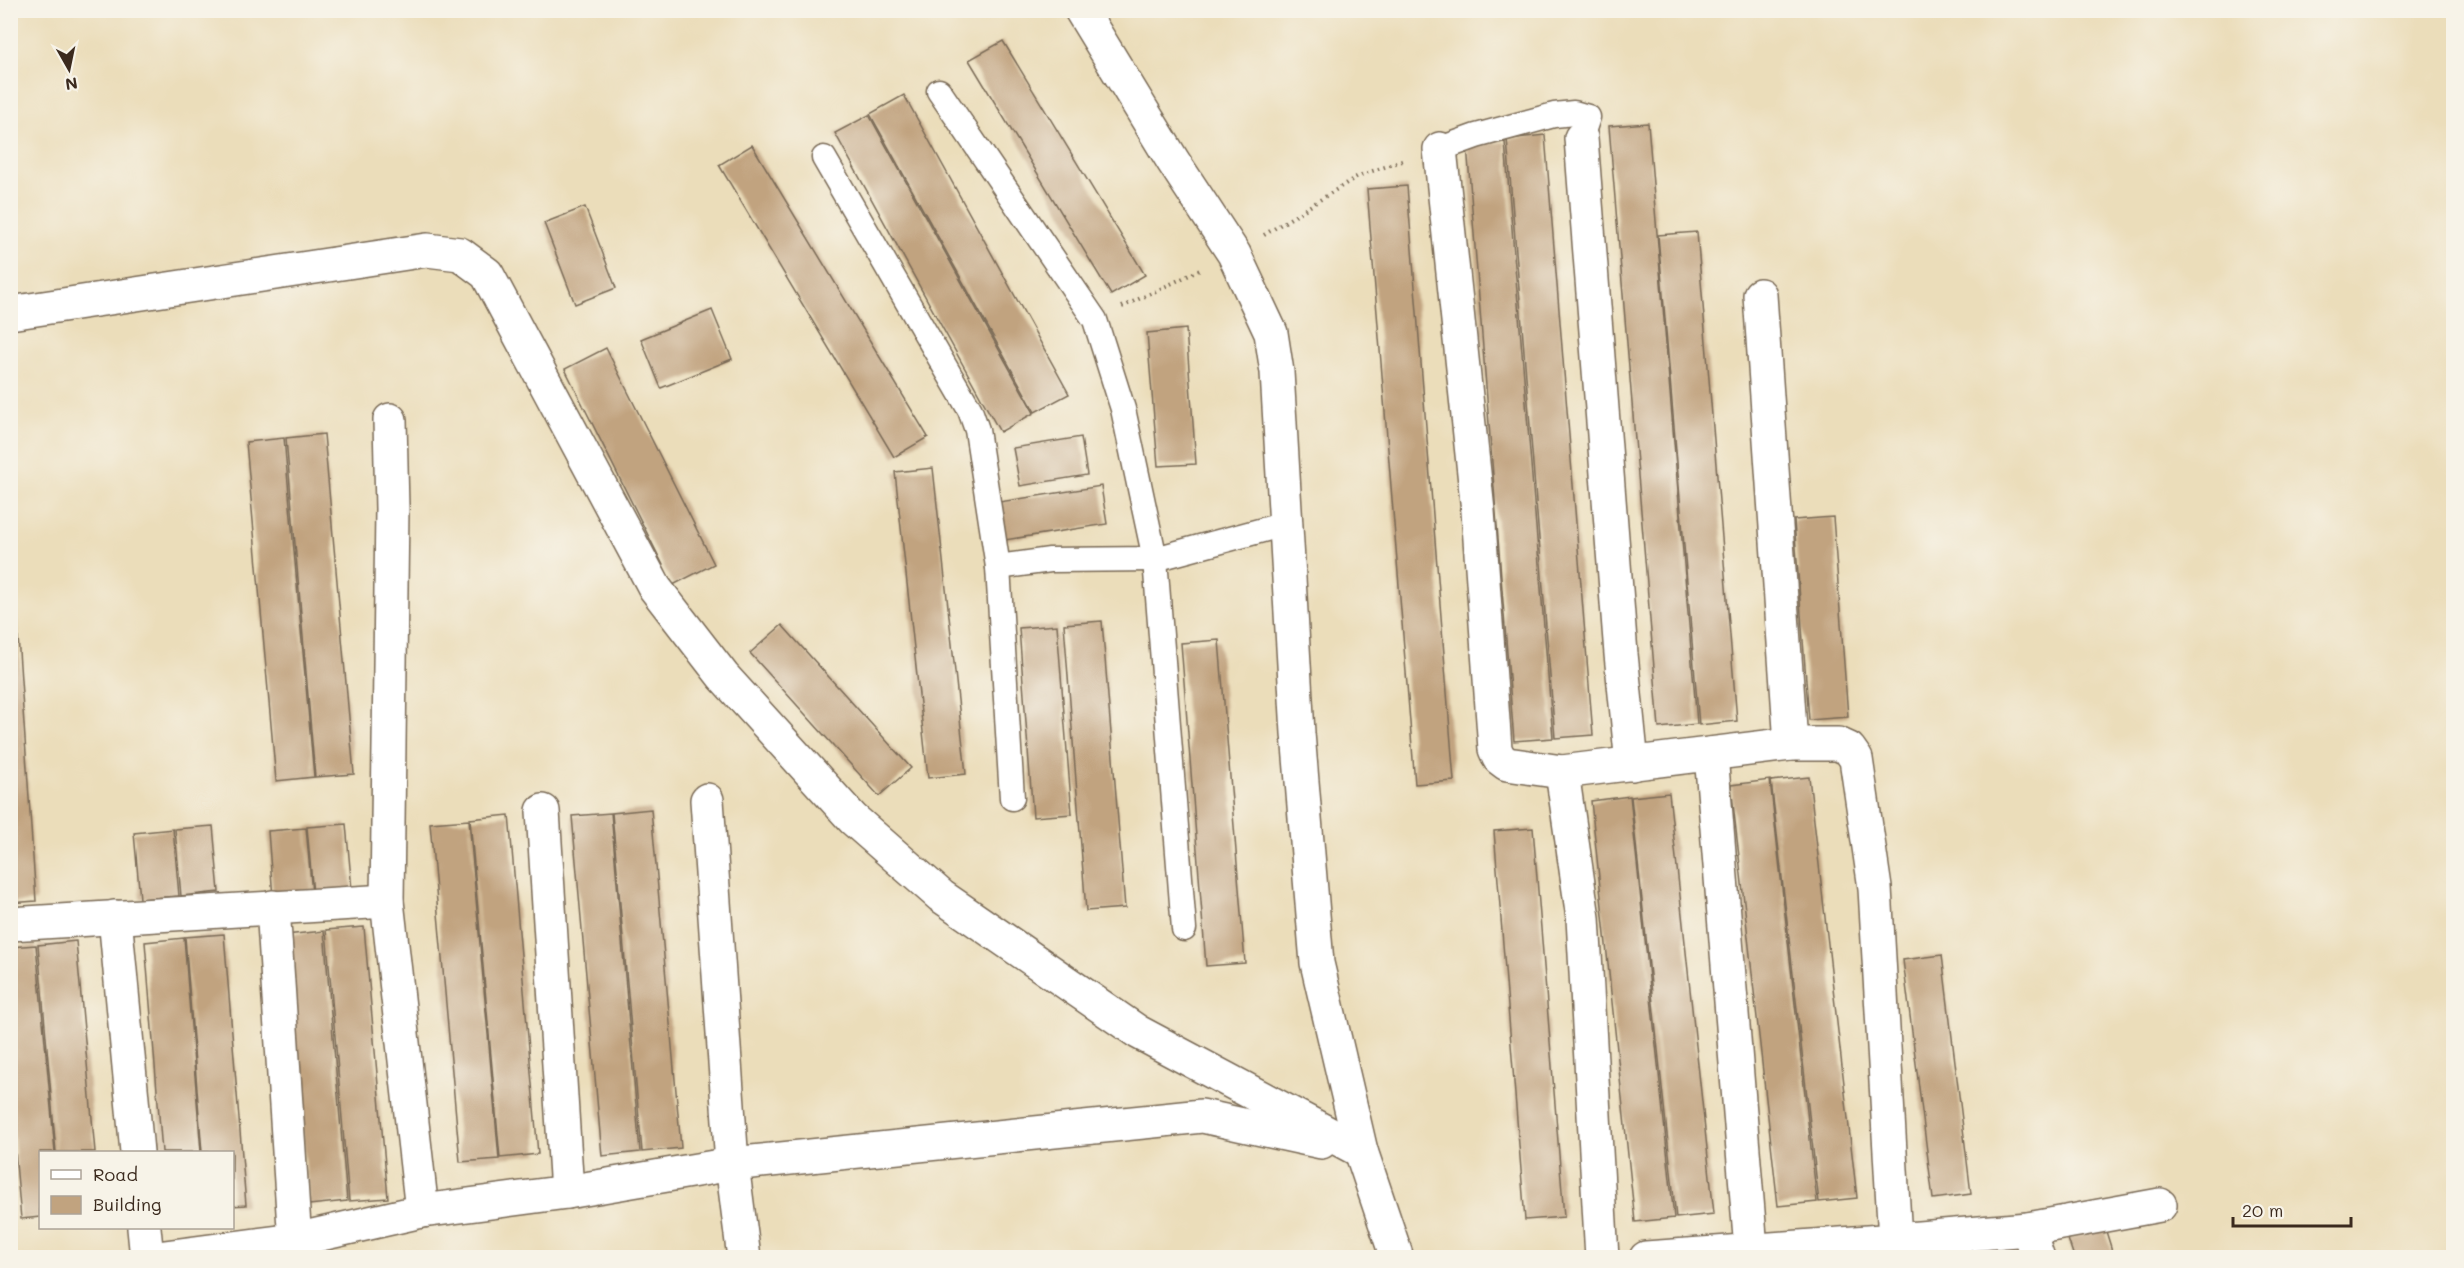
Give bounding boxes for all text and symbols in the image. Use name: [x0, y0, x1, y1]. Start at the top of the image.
north arrow: [39, 39, 99, 99]
text: N: [64, 73, 79, 96]
legend: [39, 1151, 234, 1229]
text: Road: [93, 1162, 138, 1186]
scale bar: [2233, 1190, 2352, 1228]
text: Building: [93, 1192, 161, 1216]
text: 20 m: [2242, 1198, 2283, 1222]

